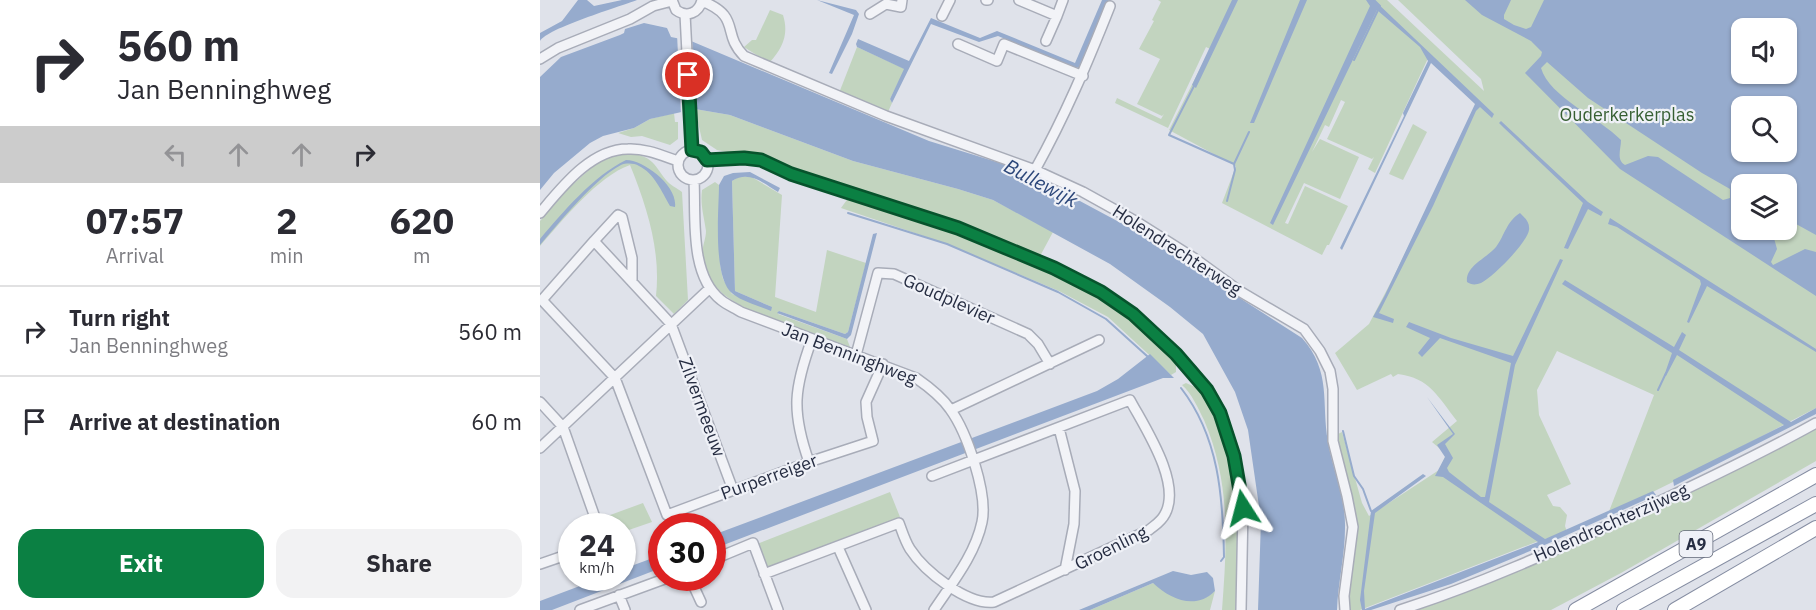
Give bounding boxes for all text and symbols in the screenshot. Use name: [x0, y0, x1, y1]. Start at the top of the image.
text: 560 m: [117, 18, 240, 73]
map controls: [1731, 18, 1797, 240]
button: sound: [1731, 18, 1797, 84]
icon: right: [18, 24, 96, 102]
pin: [662, 49, 713, 100]
icon: arrive: [671, 58, 704, 91]
text: Jan Benninghweg: [117, 71, 331, 106]
button: search: [1731, 96, 1797, 162]
park label: Ouderkerkerplas: [1560, 103, 1694, 126]
icon: left: [159, 138, 192, 171]
icon: ahead: [222, 138, 255, 171]
icon: ahead: [285, 138, 318, 171]
icon: right: [348, 138, 381, 171]
water label: Bullewijk: [1000, 152, 1083, 214]
button: layers: [1731, 174, 1797, 240]
text: 07:57: [86, 197, 184, 244]
text: 2: [276, 197, 298, 244]
text: 620: [389, 197, 454, 244]
street label: Holendrechterweg: [1108, 199, 1247, 300]
text: Arrival: [106, 242, 164, 269]
text: min: [270, 242, 304, 269]
text: m: [413, 242, 431, 269]
street label: Goudplevier: [900, 268, 999, 329]
text: Turn right: [69, 303, 170, 332]
icon: right: [18, 315, 51, 348]
text: 560 m: [458, 317, 522, 346]
street label: Jan Benninghweg: [778, 317, 920, 390]
text: Jan Benninghweg: [69, 332, 228, 359]
street label: Zilvermeeuw: [674, 354, 731, 460]
icon: arrive: [18, 405, 51, 438]
text: Arrive at destination: [69, 407, 280, 436]
text: 60 m: [471, 407, 522, 436]
street label: Purperreiger: [717, 448, 821, 505]
position arrow: [1211, 476, 1275, 540]
street label: Holendrechterzijweg: [1530, 478, 1692, 567]
speed limit sign: 30: [648, 513, 726, 591]
street label: Groenling: [1071, 520, 1151, 575]
text: 24: [579, 525, 615, 564]
button: Exit: [18, 529, 264, 598]
button: Share: [276, 529, 522, 598]
road number: A9: [1680, 531, 1712, 557]
text: km/h: [579, 558, 615, 577]

